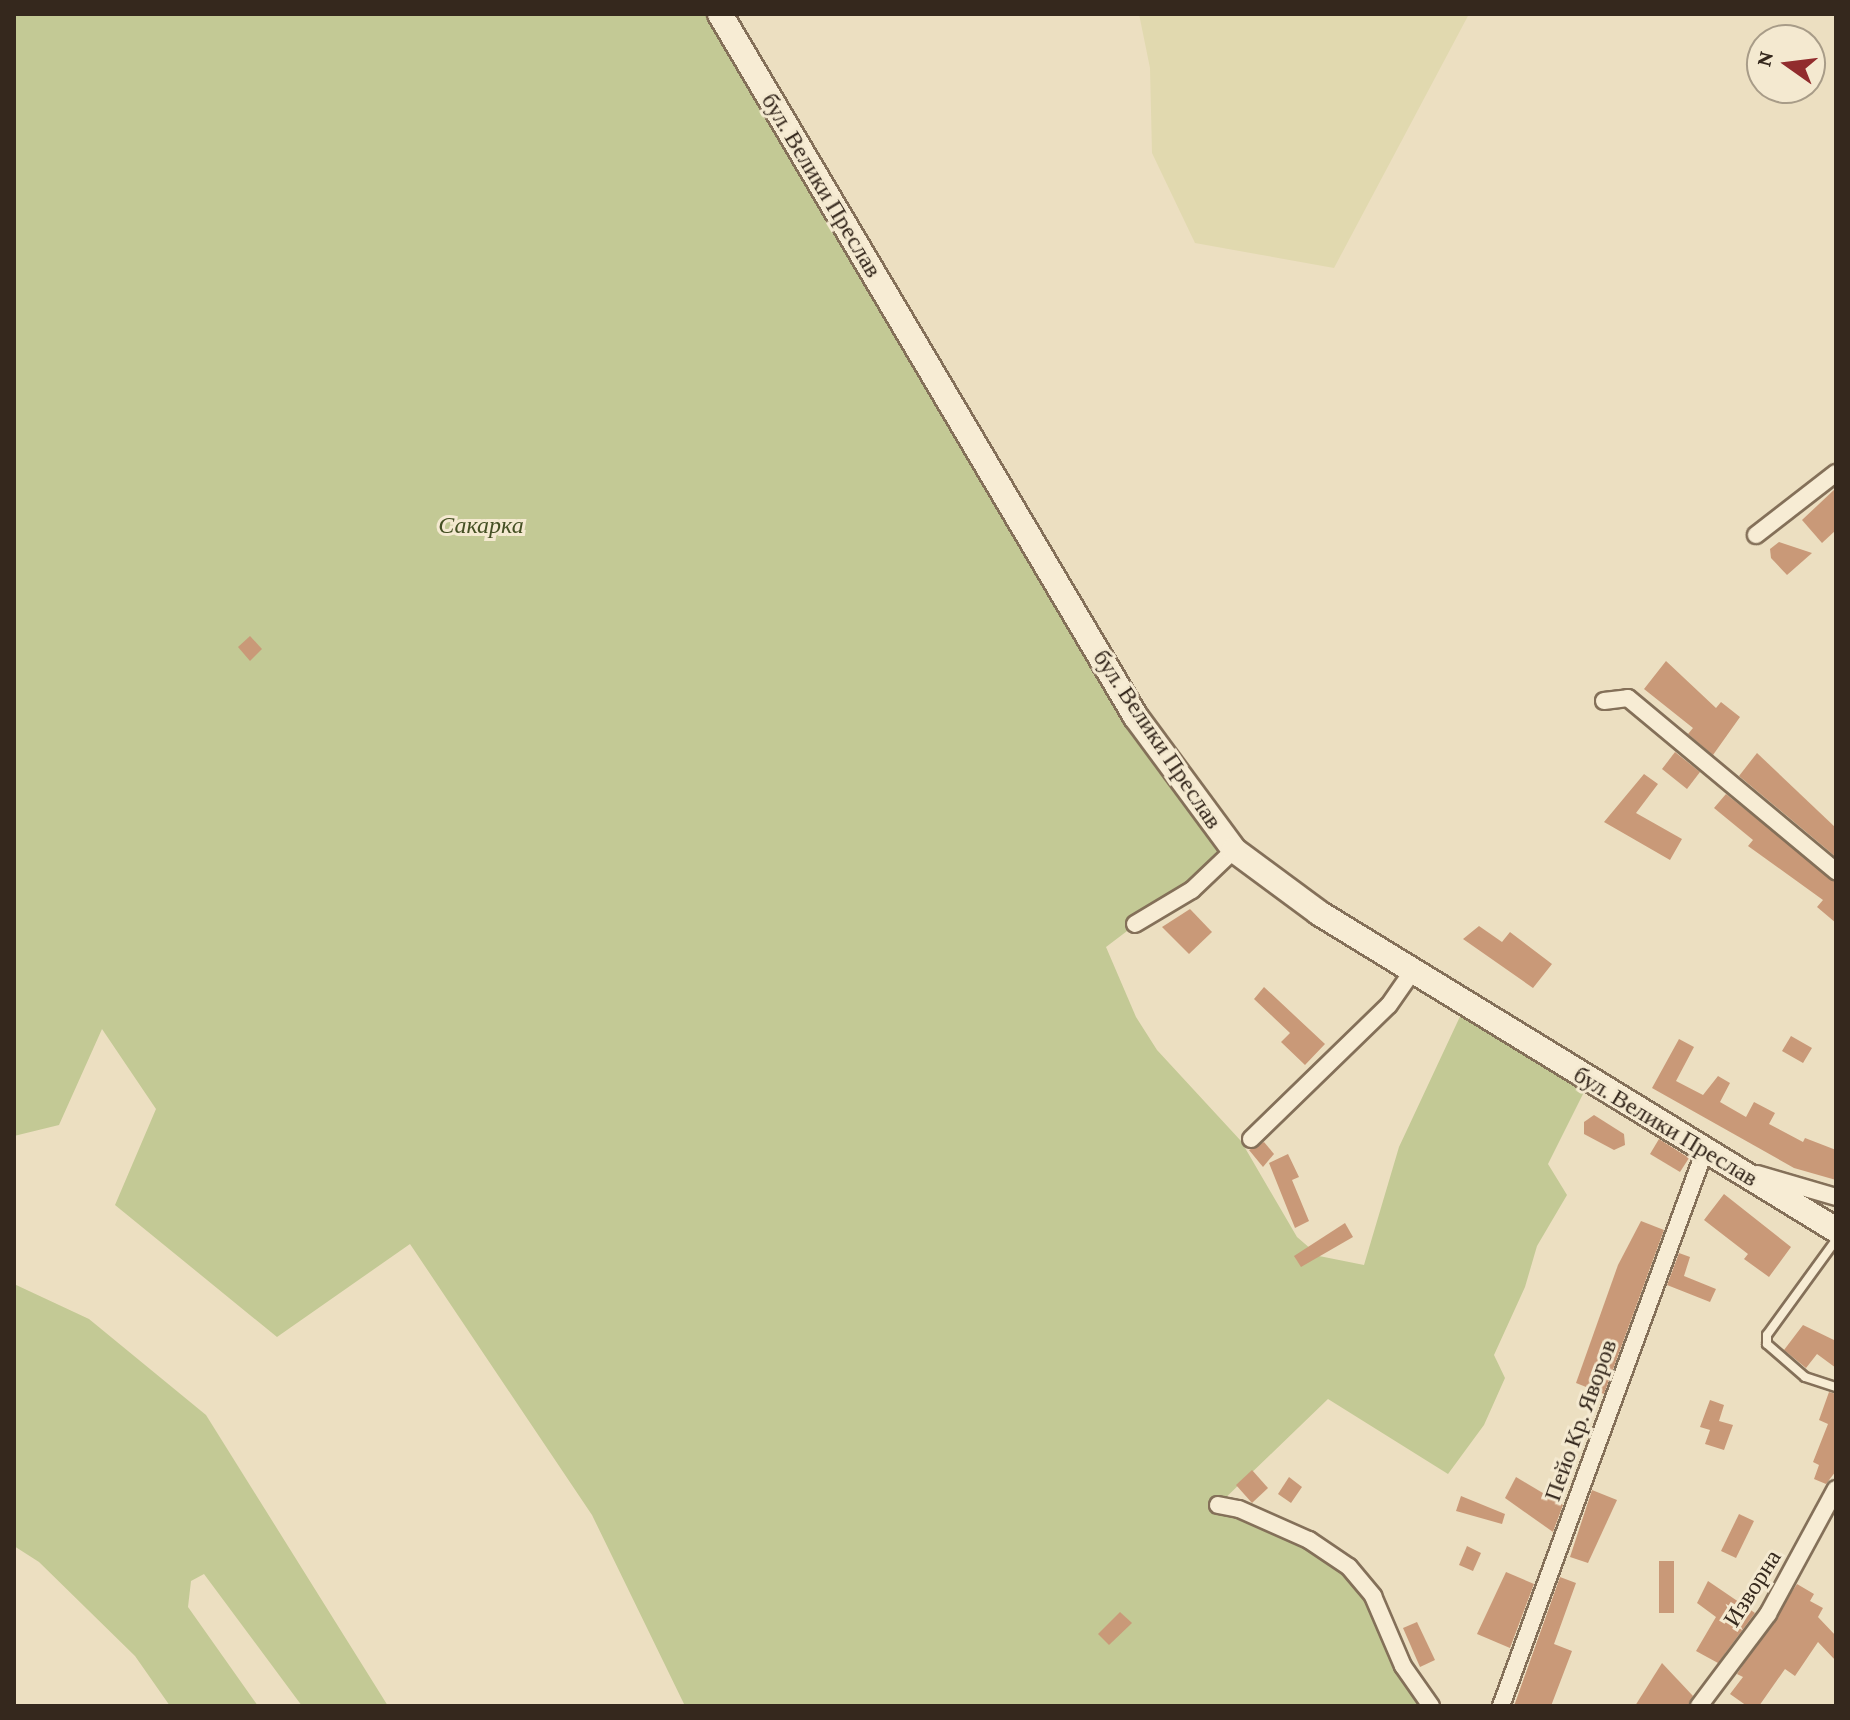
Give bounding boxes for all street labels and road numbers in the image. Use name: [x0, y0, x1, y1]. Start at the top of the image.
street label: бул. Велики Преслав: [756, 88, 888, 282]
street label: бул. Велики Преслав: [1087, 644, 1229, 834]
street label: бул. Велики Преслав: [1569, 1060, 1763, 1192]
street label: Пейо Кр. Яворов: [1537, 1335, 1623, 1505]
street label: Изворна: [1717, 1544, 1787, 1632]

